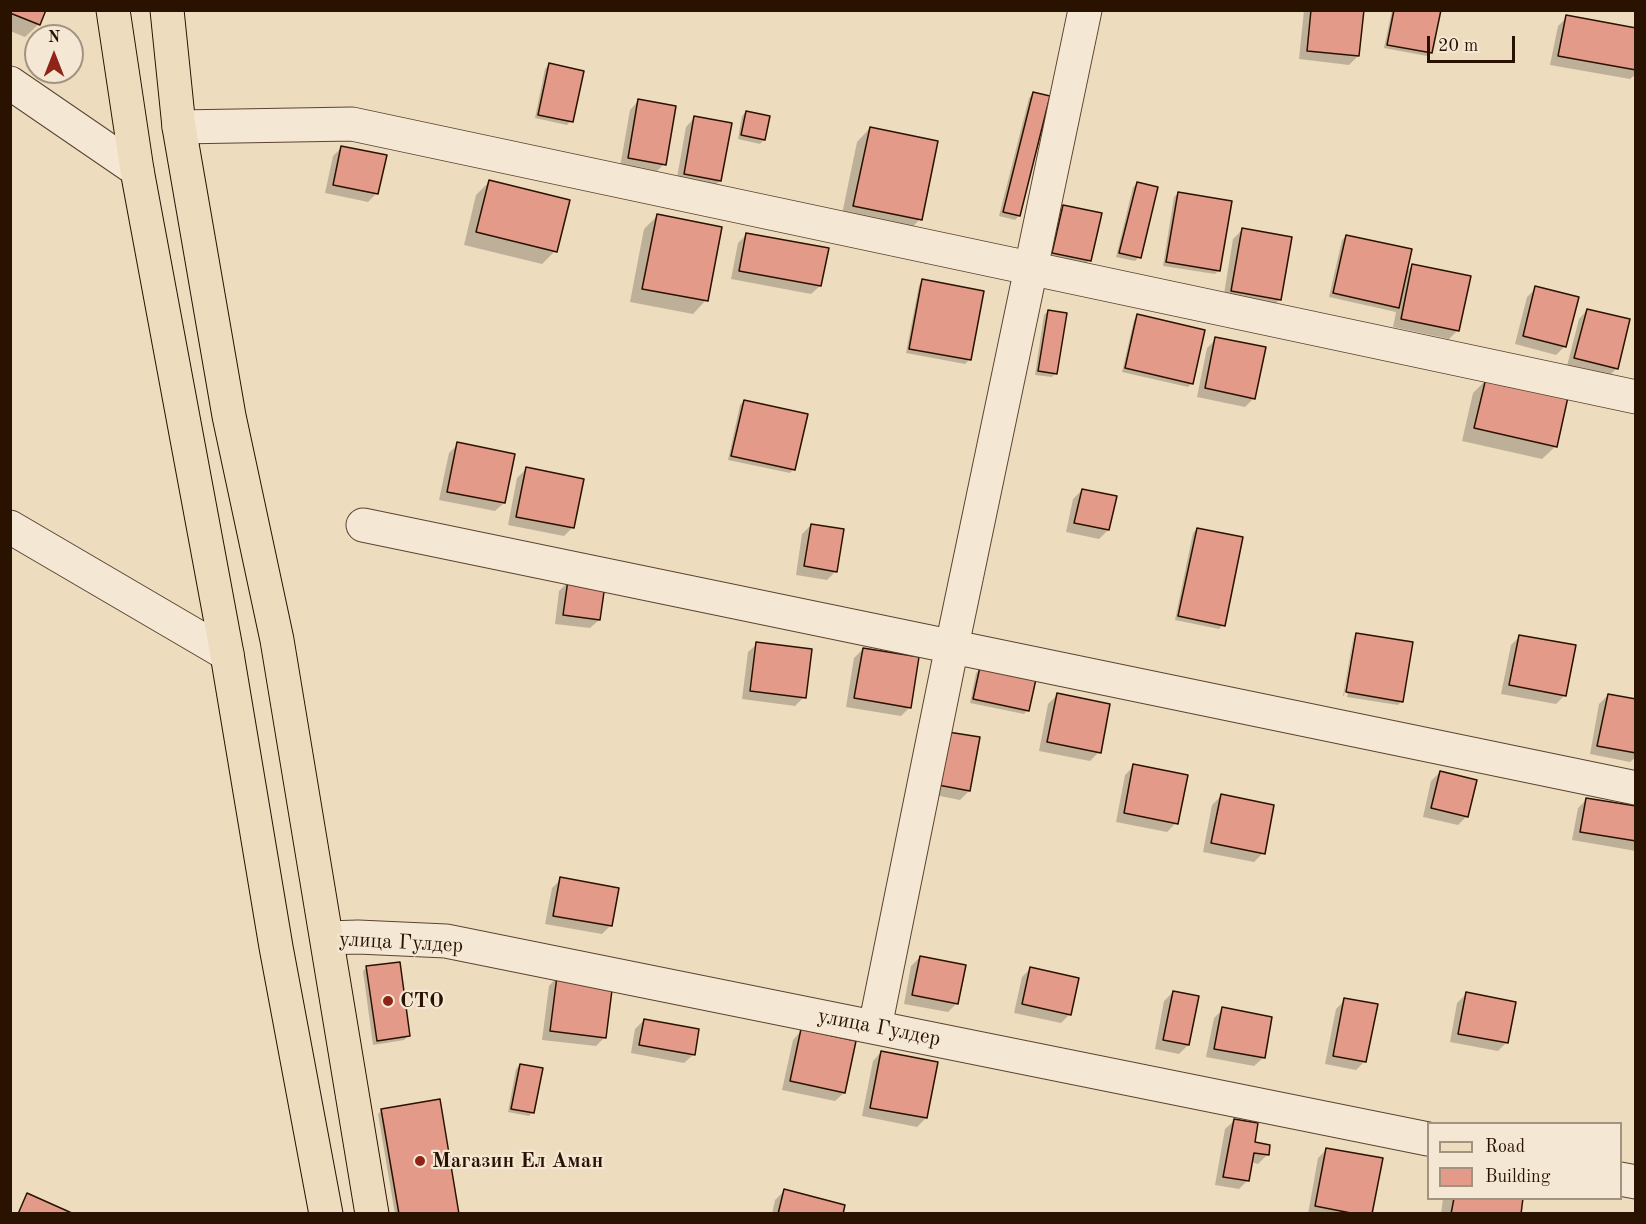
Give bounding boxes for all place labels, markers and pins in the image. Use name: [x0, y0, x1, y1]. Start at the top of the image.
place label: СТО: [400, 988, 444, 1014]
marker: СТО: [381, 994, 395, 1008]
place label: Магазин Ел Аман: [432, 1148, 603, 1174]
marker: Магазин Ел Аман: [413, 1154, 427, 1168]

